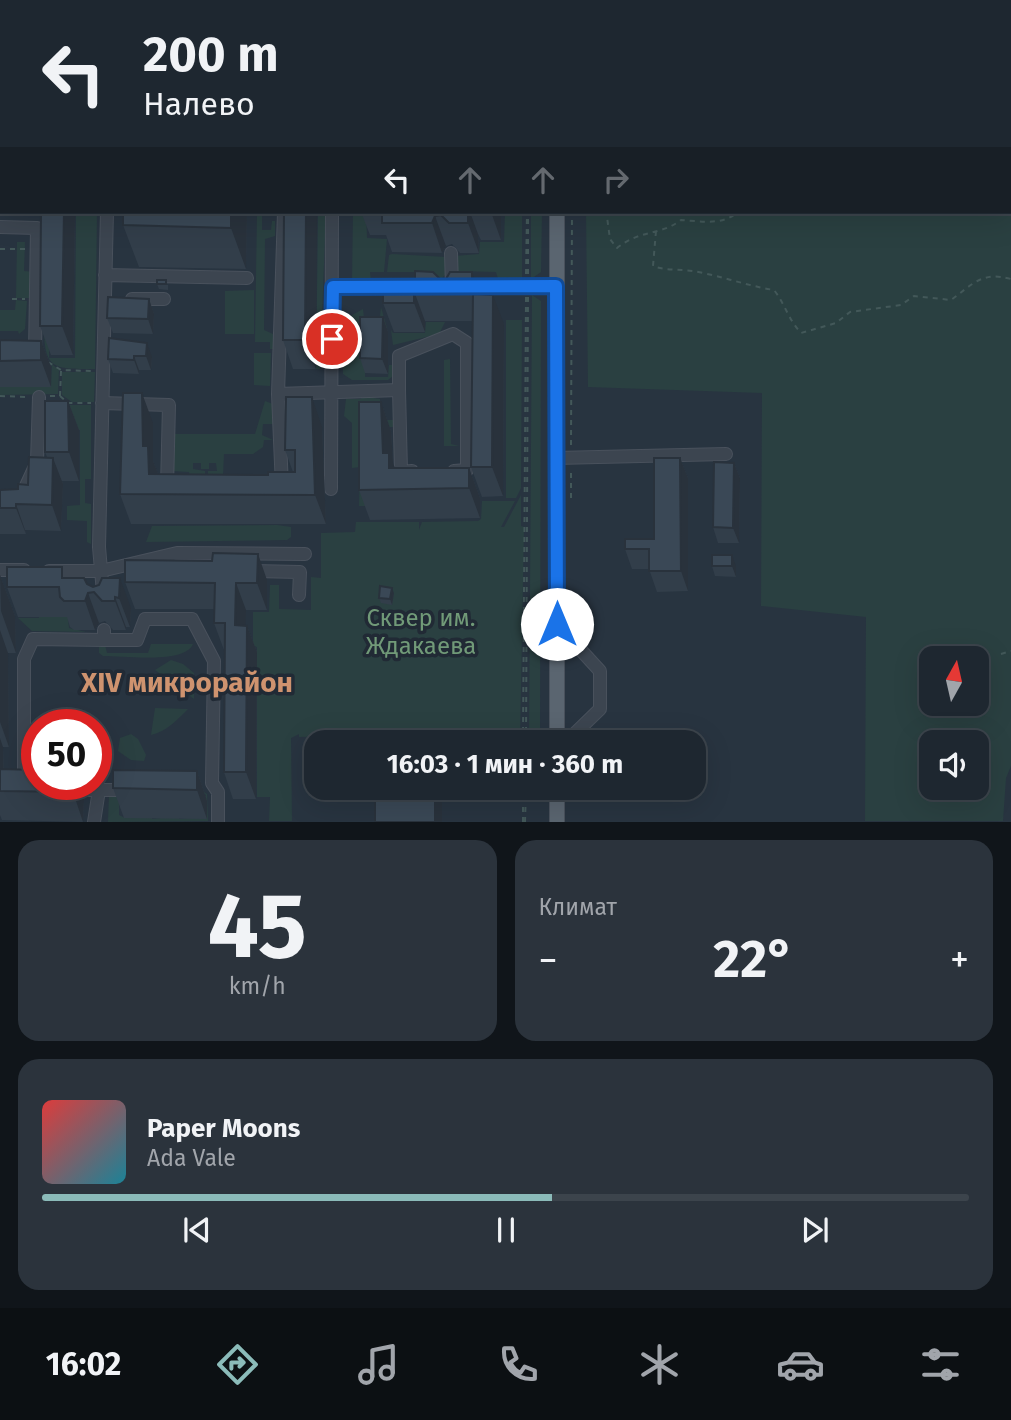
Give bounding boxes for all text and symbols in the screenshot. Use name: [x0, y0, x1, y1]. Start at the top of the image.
text: 200 m: [143, 25, 279, 84]
icon: left: [28, 28, 119, 119]
text: Налево: [143, 85, 255, 123]
icon: left: [378, 161, 416, 199]
icon: ahead: [451, 161, 489, 199]
icon: ahead: [524, 161, 562, 199]
icon: right: [597, 161, 635, 199]
pin: [302, 309, 362, 369]
icon: arrive: [313, 320, 351, 358]
position arrow: [520, 587, 594, 661]
park label: Сквер им. Ждакаева: [366, 604, 476, 660]
north arrow: [919, 646, 989, 716]
map controls: [919, 646, 989, 800]
district label: XIV микрорайон: [80, 666, 293, 699]
speed limit sign: 50: [21, 709, 112, 800]
button: sound: [919, 730, 989, 800]
text: 16:03 · 1 мин · 360 m: [387, 749, 623, 780]
text: 45: [208, 872, 307, 981]
text: Климат: [539, 893, 617, 921]
text: 22°: [713, 928, 794, 991]
text: −: [539, 937, 558, 983]
text: +: [950, 937, 969, 983]
text: km/h: [229, 972, 286, 1000]
text: Paper Moons: [147, 1113, 300, 1144]
text: Ada Vale: [147, 1144, 236, 1172]
icon: previous: [178, 1211, 216, 1249]
icon: pause: [487, 1211, 525, 1249]
icon: next: [796, 1211, 834, 1249]
icon: directions: [213, 1340, 262, 1389]
icon: music: [354, 1340, 403, 1389]
icon: phone: [494, 1340, 543, 1389]
icon: climate: [635, 1340, 684, 1389]
icon: car: [776, 1340, 825, 1389]
icon: filters: [916, 1340, 965, 1389]
text: 16:02: [46, 1345, 121, 1383]

